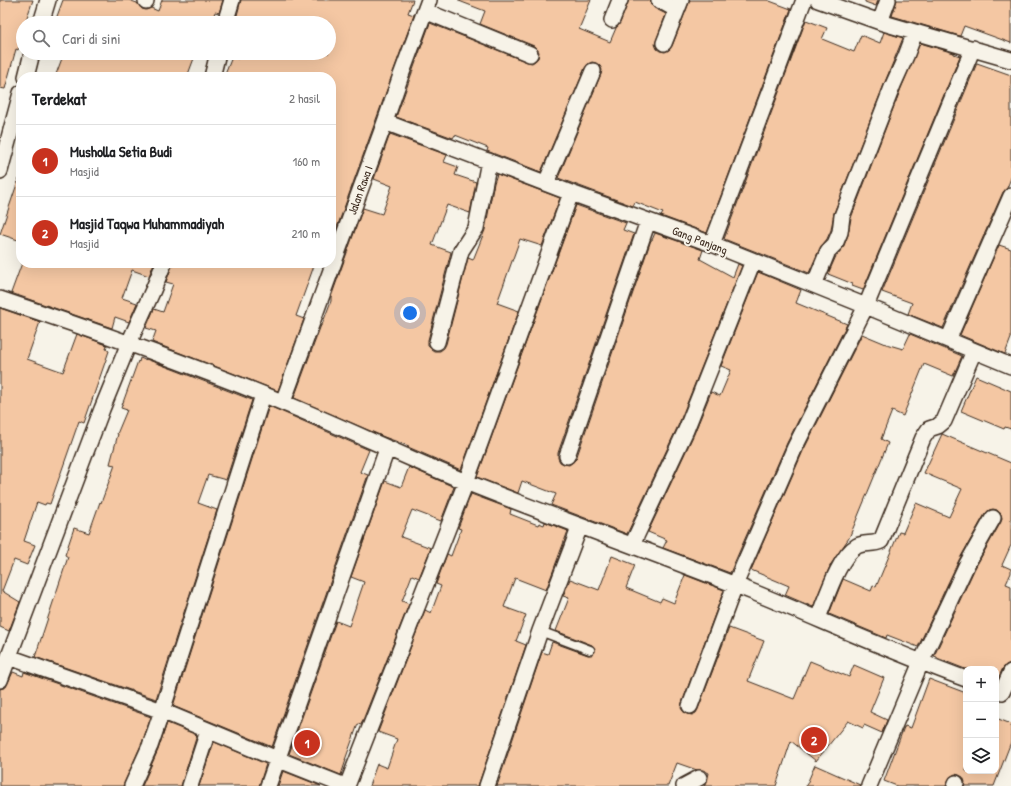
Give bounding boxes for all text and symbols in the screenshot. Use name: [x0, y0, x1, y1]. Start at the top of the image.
search box: [16, 16, 336, 60]
icon: search: [30, 27, 52, 49]
text: Cari di sini: [62, 28, 121, 49]
text: Terdekat: [32, 87, 86, 110]
text: 2 hasil: [289, 89, 320, 107]
text: Musholla Setia Budi: [70, 141, 172, 162]
text: 1: [43, 152, 47, 170]
text: 160 m: [292, 152, 320, 170]
text: Masjid: [70, 162, 99, 180]
street label: Jalan Rawa I: [343, 163, 377, 217]
text: Masjid Taqwa Muhammadiyah: [70, 213, 224, 234]
street label: Gang Panjang: [670, 222, 730, 258]
text: 2: [42, 224, 48, 242]
text: 210 m: [292, 224, 320, 242]
text: Masjid: [70, 234, 99, 252]
your location: [400, 303, 420, 323]
map controls: [963, 666, 999, 774]
button: +: [963, 666, 999, 702]
button: −: [963, 702, 999, 738]
pin: 2: [801, 725, 827, 755]
pin: 1: [294, 728, 320, 758]
button: layers: [963, 738, 999, 774]

